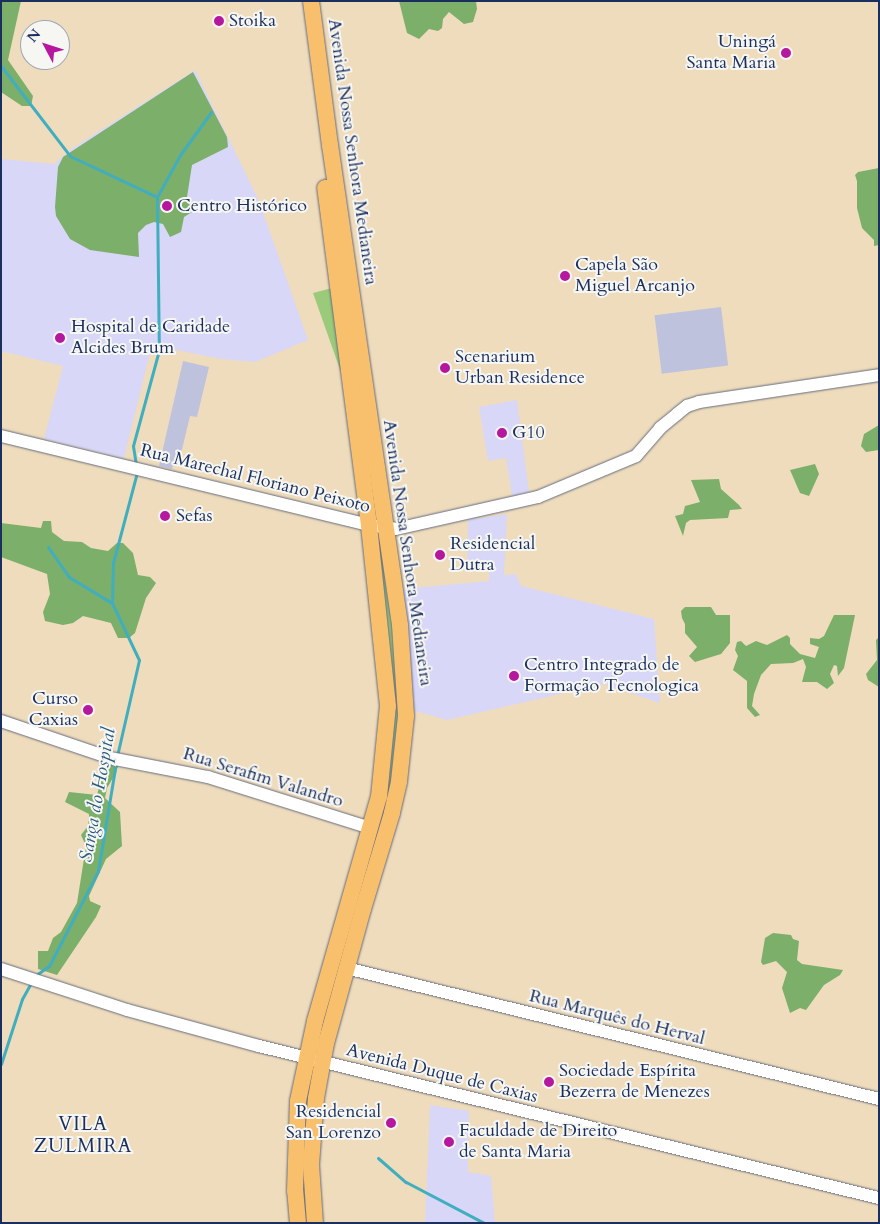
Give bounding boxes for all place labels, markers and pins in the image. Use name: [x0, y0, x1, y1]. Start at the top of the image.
place label: Stoika: [229, 10, 276, 32]
marker: Stoika: [213, 15, 225, 27]
place label: Uningá Santa Maria: [687, 32, 776, 74]
marker: Uningá Santa Maria: [780, 47, 792, 59]
place label: Centro Histórico: [177, 195, 307, 217]
marker: Centro Histórico: [161, 200, 173, 212]
place label: Capela São Miguel Arcanjo: [575, 255, 695, 298]
marker: Capela São Miguel Arcanjo: [559, 270, 571, 282]
place label: Hospital de Caridade Alcides Brum: [71, 317, 230, 359]
marker: Hospital de Caridade Alcides Brum: [53, 331, 67, 345]
place label: Scenarium Urban Residence: [455, 347, 585, 389]
marker: Scenarium Urban Residence: [439, 362, 451, 374]
place label: G10: [512, 422, 545, 444]
marker: G10: [496, 427, 508, 439]
place label: Sefas: [176, 505, 212, 527]
marker: Sefas: [158, 509, 172, 523]
place label: Residencial Dutra: [450, 534, 535, 576]
marker: Residencial Dutra: [434, 549, 446, 561]
place label: Centro Integrado de Formação Tecnologica: [524, 655, 699, 698]
marker: Centro Integrado de Formação Tecnologica: [508, 670, 520, 682]
place label: Curso Caxias: [29, 689, 78, 732]
marker: Curso Caxias: [82, 704, 94, 716]
place label: Sociedade Espírita Bezerra de Menezes: [559, 1061, 710, 1104]
marker: Sociedade Espírita Bezerra de Menezes: [543, 1076, 555, 1088]
place label: Residencial San Lorenzo: [286, 1102, 381, 1144]
marker: Residencial San Lorenzo: [385, 1117, 397, 1129]
place label: Faculdade de Direito de Santa Maria: [459, 1121, 617, 1164]
marker: Faculdade de Direito de Santa Maria: [443, 1136, 455, 1148]

